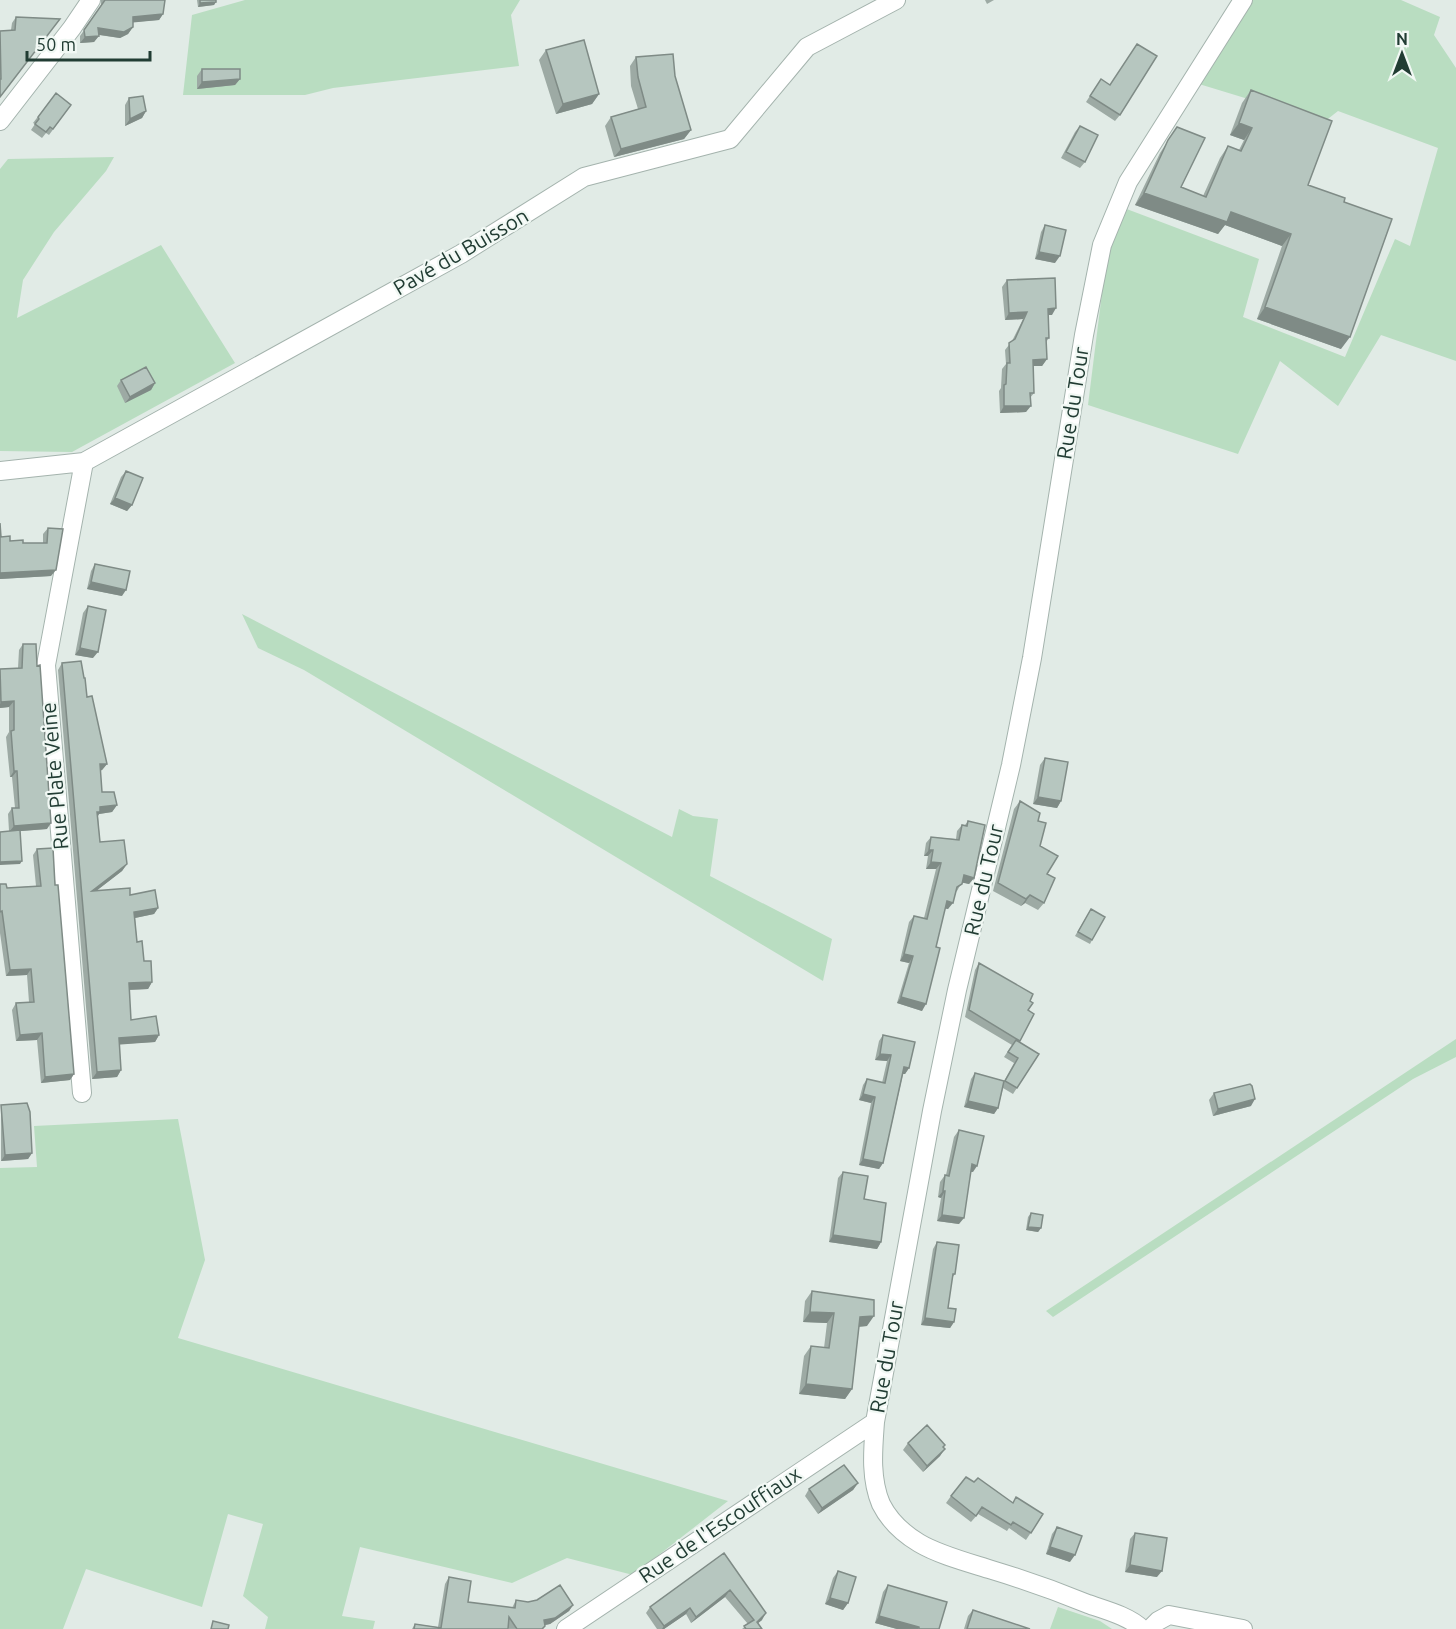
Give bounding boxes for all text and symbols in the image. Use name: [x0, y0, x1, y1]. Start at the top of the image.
scale bar: [27, 24, 150, 62]
north arrow: [1372, 24, 1432, 84]
text: N: [1396, 30, 1408, 48]
text: 50 m: [36, 34, 76, 54]
street label: Pavé du Buisson: [389, 203, 532, 299]
street label: Rue du Tour: [1051, 345, 1093, 461]
street label: Rue Plate Veine: [36, 701, 72, 851]
street label: Rue du Tour: [959, 822, 1007, 938]
street label: Rue du Tour: [864, 1299, 908, 1415]
street label: Rue de l'Escouffiaux: [634, 1461, 805, 1587]

